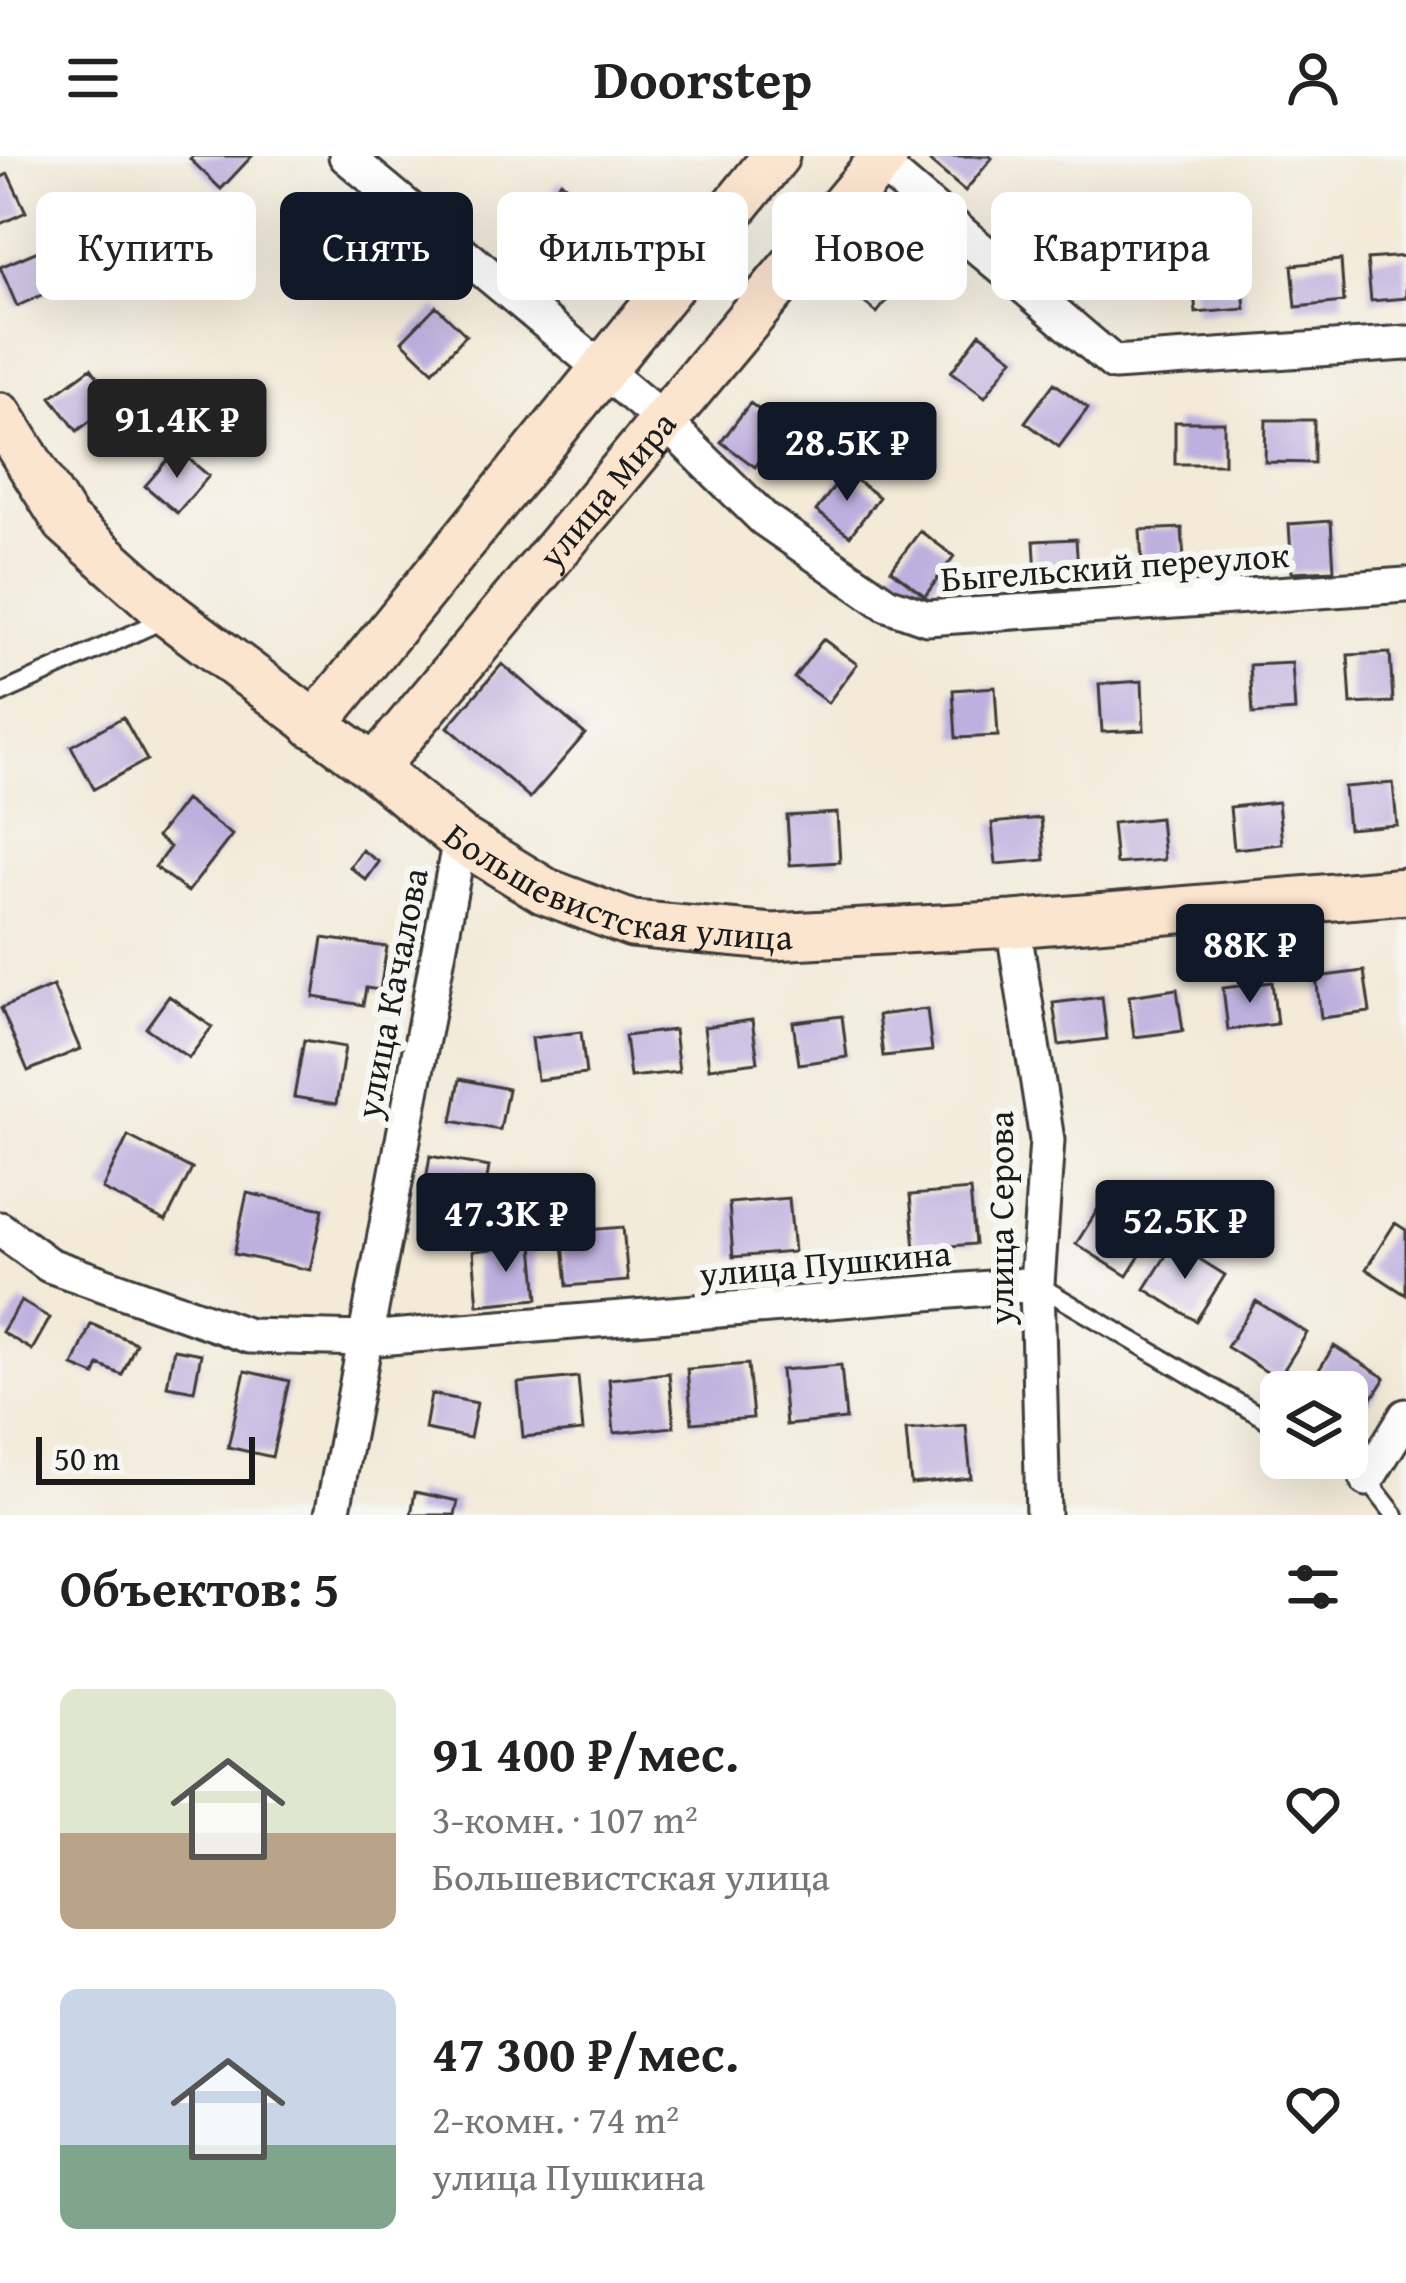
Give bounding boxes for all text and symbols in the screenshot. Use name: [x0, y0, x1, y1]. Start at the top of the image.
text: Doorstep: [594, 39, 812, 118]
icon: menu: [60, 45, 126, 111]
icon: person: [1280, 45, 1346, 111]
chip: Купить: [36, 192, 256, 300]
chip: Снять: [280, 192, 473, 300]
chip: Фильтры: [497, 192, 748, 300]
chip: Новое: [772, 192, 967, 300]
chip: Квартира: [991, 192, 1252, 300]
pin: 91.4K ₽: [66, 379, 288, 481]
text: 91.4K ₽: [114, 389, 240, 446]
street label: улица Мира: [524, 399, 688, 580]
pin: 28.5K ₽: [736, 402, 958, 504]
text: 28.5K ₽: [784, 412, 910, 469]
street label: Быгельский переулок: [939, 527, 1291, 604]
street label: Большевистская улица: [433, 809, 794, 963]
street label: улица Качалова: [340, 863, 441, 1123]
pin: 88K ₽: [1166, 904, 1334, 1006]
text: 88K ₽: [1203, 914, 1297, 971]
street label: улица Серова: [973, 1111, 1026, 1326]
pin: 47.3K ₽: [395, 1173, 617, 1275]
pin: 52.5K ₽: [1074, 1180, 1296, 1282]
text: 47.3K ₽: [443, 1183, 569, 1240]
text: 52.5K ₽: [1122, 1190, 1248, 1247]
street label: улица Пушкина: [696, 1225, 953, 1300]
map controls: [1260, 1371, 1368, 1479]
button: layers: [1260, 1371, 1368, 1479]
scale bar: [36, 1431, 255, 1484]
text: 50 m: [54, 1434, 120, 1482]
text: Объектов: 5: [60, 1550, 340, 1625]
icon: filters: [1280, 1554, 1346, 1620]
text: 91 400 ₽/мес.: [432, 1715, 739, 1790]
icon: home: [156, 1737, 300, 1881]
icon: heart: [1280, 1776, 1346, 1842]
text: 3-комн. · 107 m²: [432, 1790, 698, 1847]
text: Большевистская улица: [432, 1847, 830, 1904]
text: 47 300 ₽/мес.: [432, 2015, 739, 2090]
icon: home: [156, 2037, 300, 2181]
icon: heart: [1280, 2076, 1346, 2142]
text: 2-комн. · 74 m²: [432, 2090, 679, 2147]
text: улица Пушкина: [432, 2147, 705, 2204]

